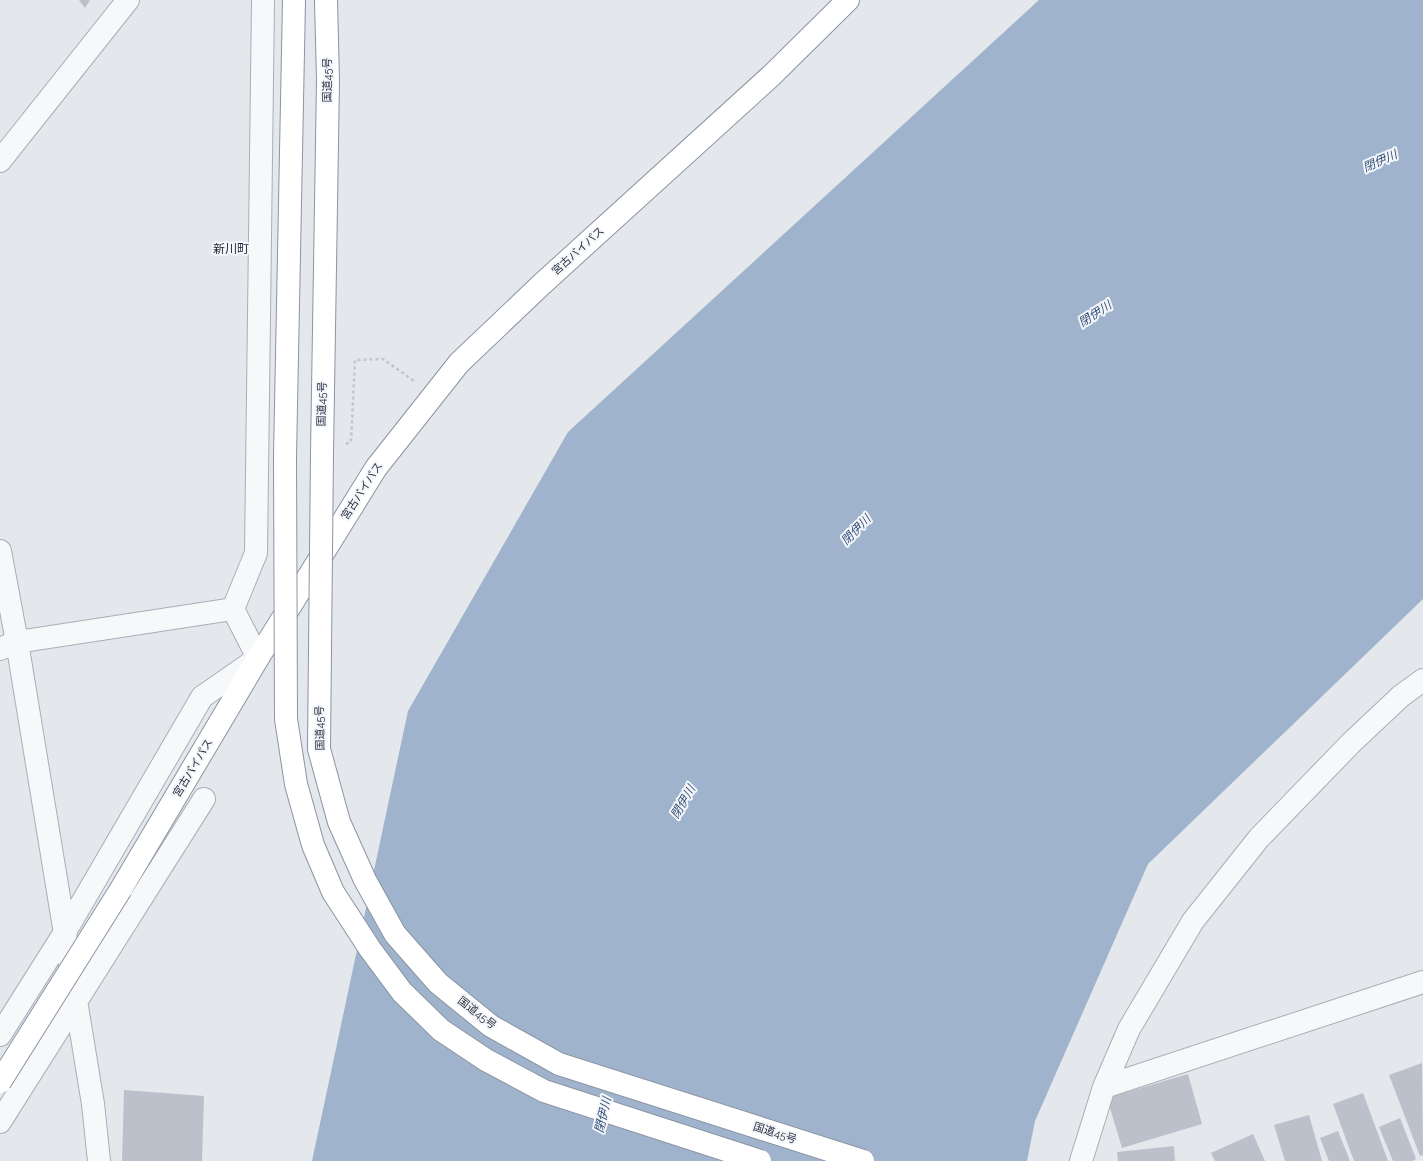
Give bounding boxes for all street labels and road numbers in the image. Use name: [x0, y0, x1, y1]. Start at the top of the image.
street label: 国道45号: [321, 57, 334, 103]
street label: 宮古バイパス: [549, 224, 607, 278]
street label: 国道45号: [315, 381, 329, 427]
street label: 宮古バイパス: [339, 460, 385, 522]
street label: 国道45号: [313, 705, 327, 751]
street label: 宮古バイパス: [170, 736, 216, 800]
street label: 国道45号: [455, 994, 499, 1032]
street label: 国道45号: [752, 1120, 798, 1146]

